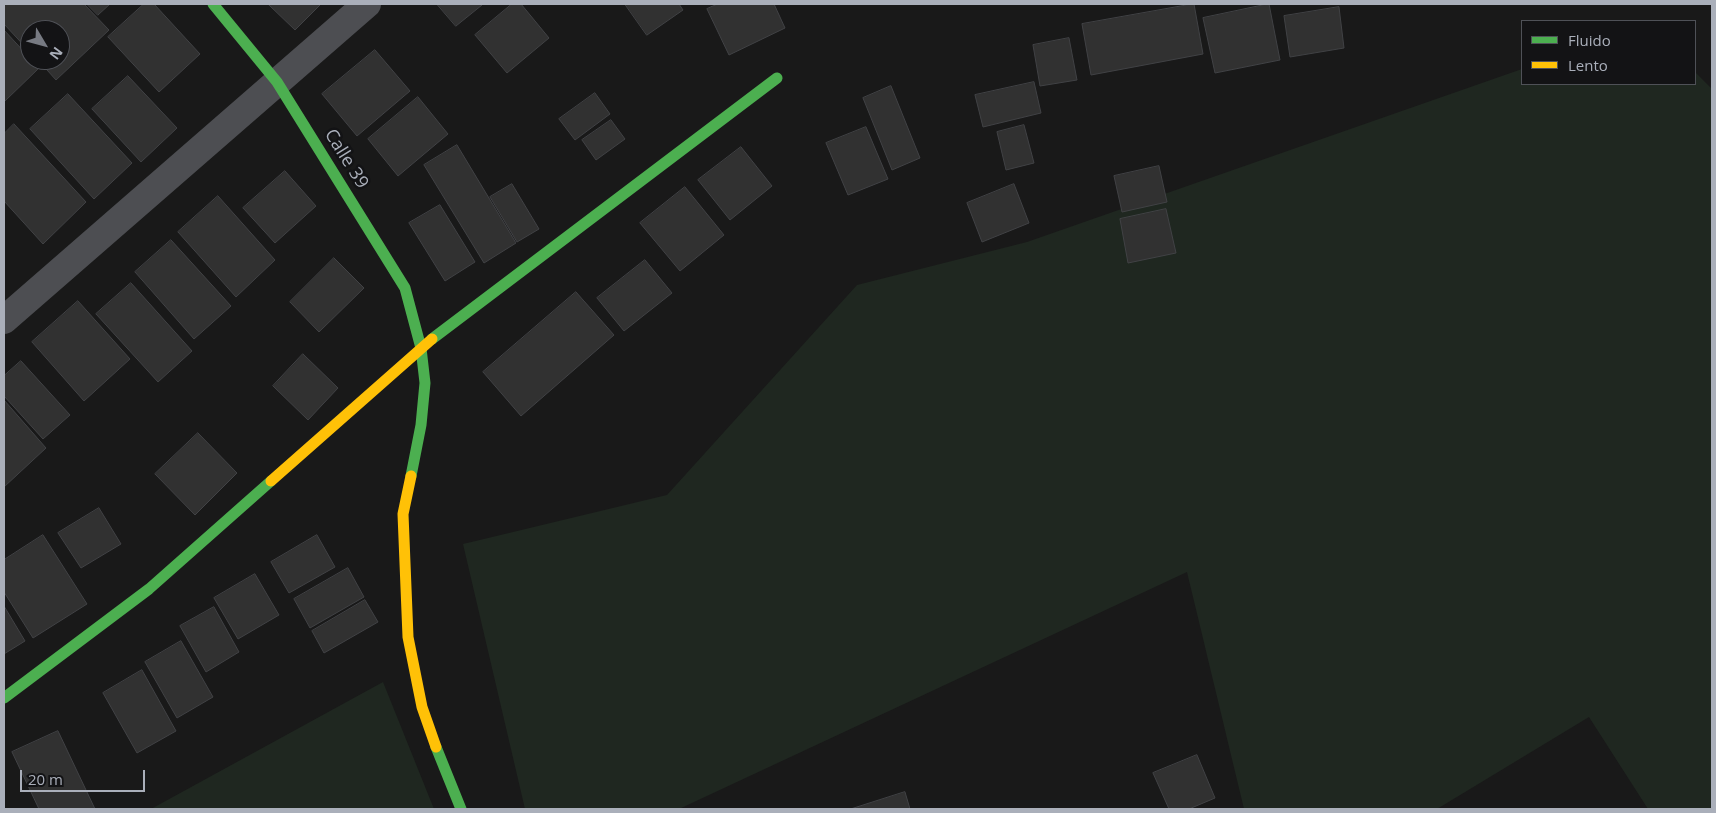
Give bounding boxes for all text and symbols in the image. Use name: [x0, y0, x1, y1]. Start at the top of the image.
north arrow: [20, 20, 70, 70]
legend: [1521, 20, 1696, 85]
text: Fluido: [1568, 30, 1611, 50]
text: N: [46, 43, 68, 64]
text: Lento: [1568, 55, 1608, 75]
street label: Calle 39: [319, 125, 373, 193]
scale bar: [22, 760, 148, 792]
text: 20 m: [28, 769, 63, 789]

